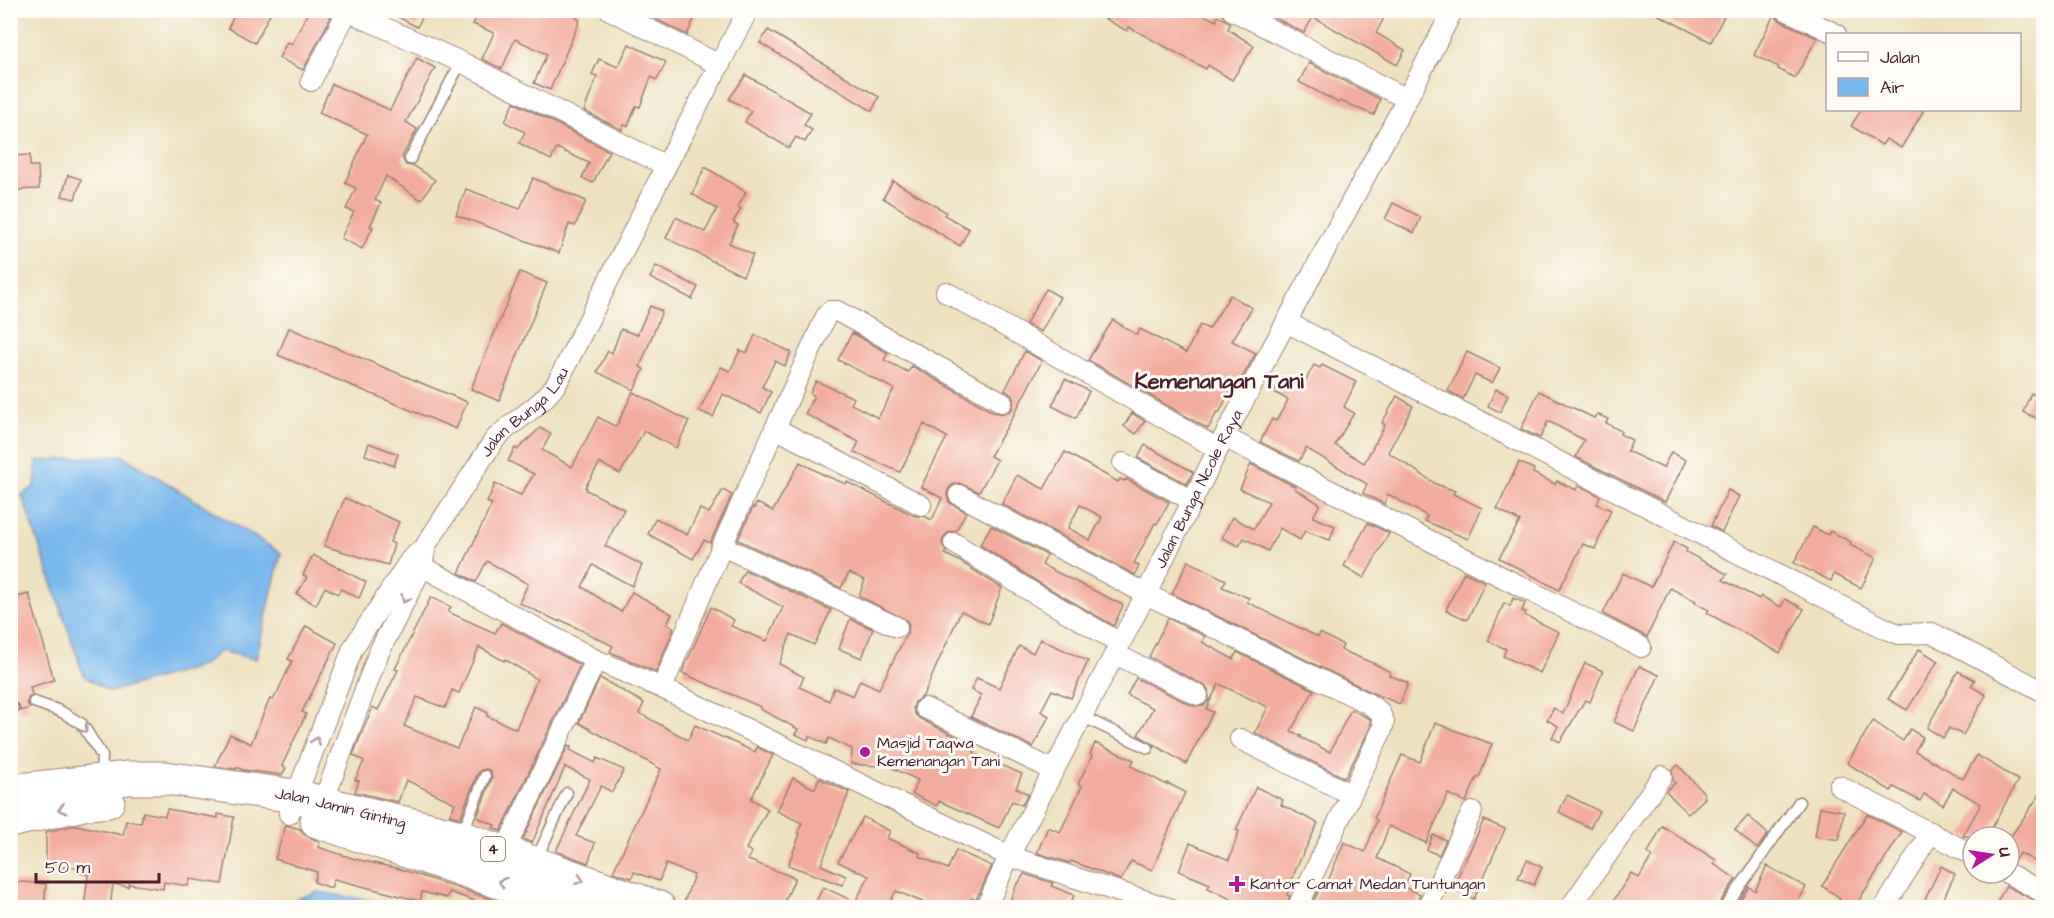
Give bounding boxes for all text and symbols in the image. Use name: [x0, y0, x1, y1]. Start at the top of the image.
legend: [1826, 33, 2021, 111]
text: Jalan: [1880, 45, 1920, 70]
text: Air: [1880, 75, 1904, 100]
street label: Jalan Bunga Lau: [475, 364, 574, 461]
district label: Kemenangan Tani: [1134, 366, 1304, 398]
street label: Jalan Bunga Ncole Raya: [1149, 406, 1248, 572]
one-way arrow: [401, 593, 413, 604]
one-way arrow: [76, 722, 87, 733]
place label: Masjid Taqwa Kemenangan Tani: [877, 732, 1001, 773]
one-way arrow: [309, 737, 321, 748]
marker: Masjid Taqwa Kemenangan Tani: [858, 745, 872, 759]
street label: Jalan Jamin Ginting: [274, 782, 408, 835]
one-way arrow: [57, 801, 67, 814]
north arrow: [1961, 825, 2021, 885]
road number: 4: [481, 837, 505, 861]
text: U: [1993, 845, 2016, 859]
scale bar: [36, 846, 159, 884]
text: 50 m: [45, 855, 90, 880]
one-way arrow: [574, 873, 585, 886]
place label: Kantor Camat Medan Tuntungan: [1250, 873, 1485, 896]
marker: Kantor Camat Medan Tuntungan: [1228, 875, 1246, 893]
one-way arrow: [497, 877, 508, 889]

